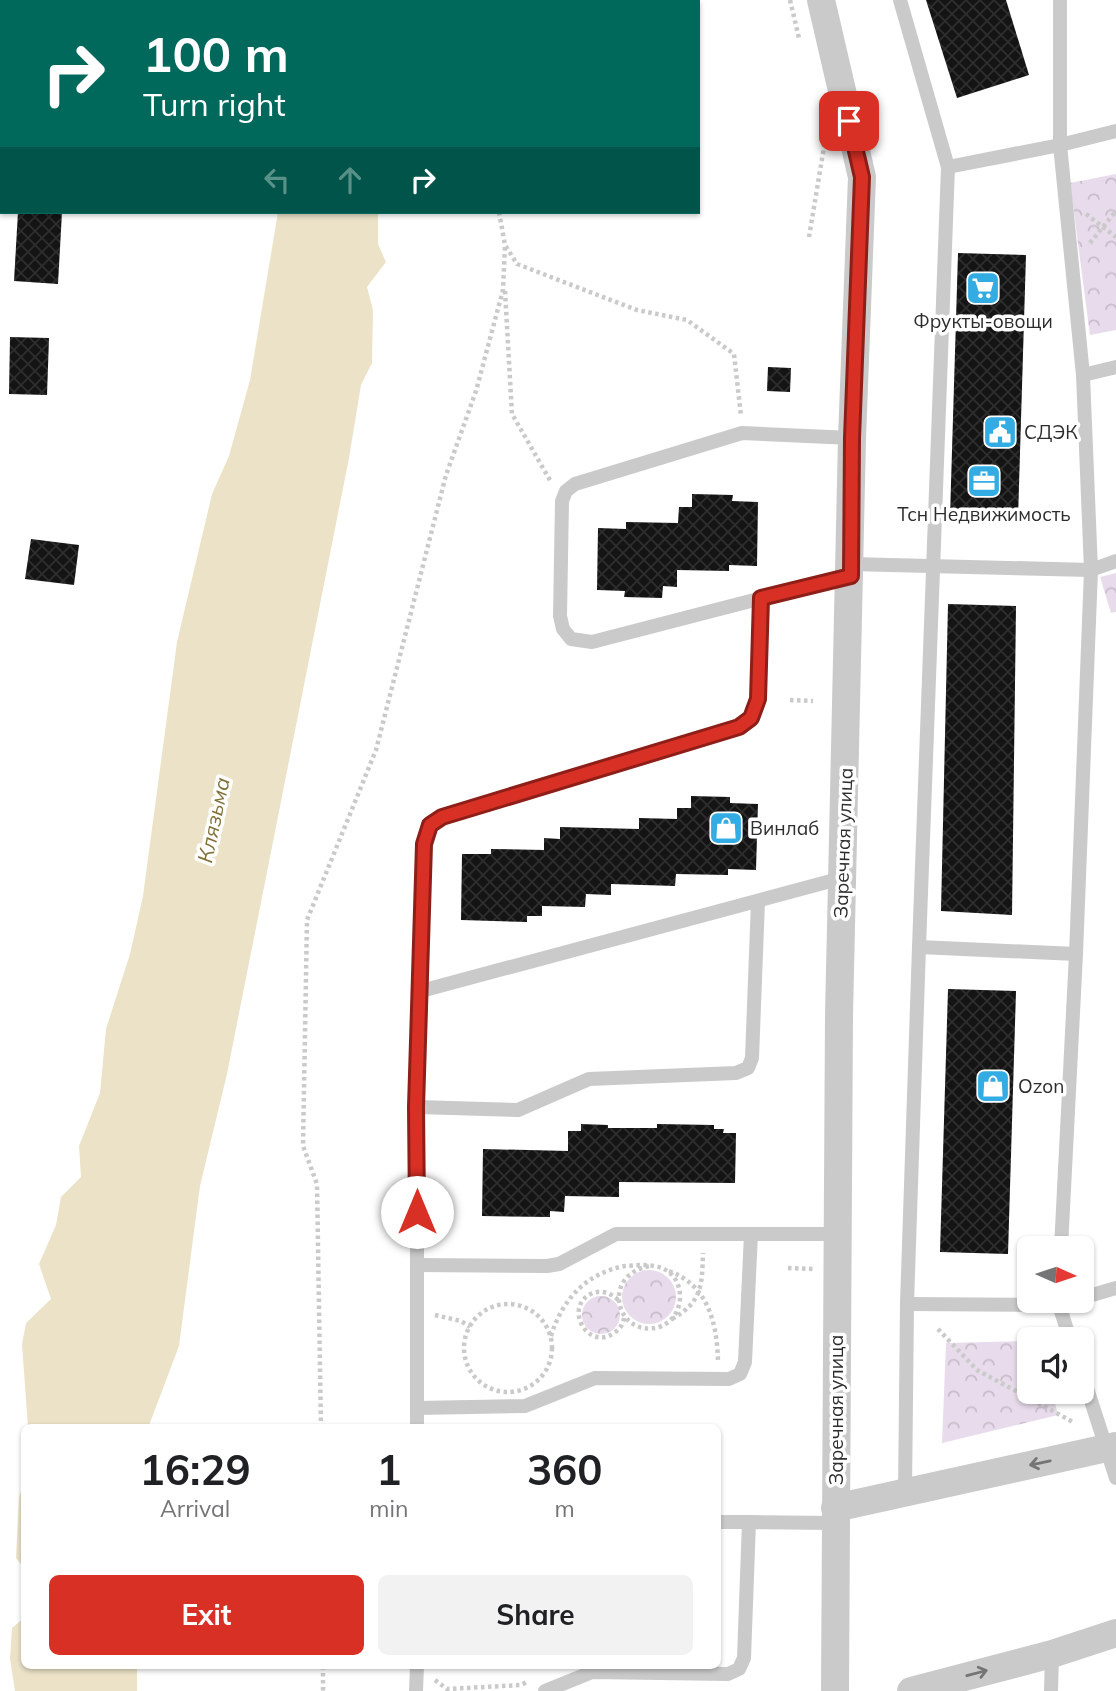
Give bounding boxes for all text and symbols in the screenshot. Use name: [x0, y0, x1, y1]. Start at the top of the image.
text: 100 m: [143, 23, 289, 84]
icon: right: [28, 28, 119, 119]
text: Turn right: [143, 84, 286, 124]
pin: [819, 91, 879, 151]
icon: arrive: [830, 102, 868, 140]
icon: left: [258, 161, 296, 199]
icon: ahead: [331, 161, 369, 199]
icon: right: [404, 161, 442, 199]
supermarket icon: Фрукты-овощи: [964, 269, 1002, 307]
place label: Фрукты-овощи: [913, 309, 1053, 333]
public building icon: СДЭК: [981, 413, 1019, 451]
place label: СДЭК: [1024, 420, 1078, 444]
office icon: Тсн Недвижимость: [965, 462, 1003, 500]
place label: Тсн Недвижимость: [897, 502, 1071, 526]
street label: Заречная улица: [828, 767, 858, 919]
water label: Клязьма: [191, 775, 235, 865]
shop icon: Винлаб: [707, 809, 745, 847]
place label: Винлаб: [750, 816, 819, 840]
shop icon: Ozon: [974, 1067, 1012, 1105]
place label: Ozon: [1018, 1074, 1064, 1098]
position arrow: [380, 1175, 454, 1249]
north arrow: [1017, 1236, 1094, 1312]
map controls: [1017, 1236, 1094, 1404]
button: sound: [1017, 1327, 1094, 1404]
street label: Заречная улица: [824, 1335, 848, 1485]
text: 16:29: [140, 1443, 251, 1496]
text: 1: [376, 1443, 401, 1496]
text: 360: [527, 1443, 602, 1496]
one-way arrow: [1029, 1457, 1052, 1470]
text: Arrival: [160, 1494, 230, 1523]
text: min: [369, 1494, 408, 1523]
text: m: [555, 1494, 575, 1523]
button: Exit: [49, 1575, 364, 1655]
button: Share: [378, 1575, 693, 1655]
one-way arrow: [966, 1666, 988, 1679]

